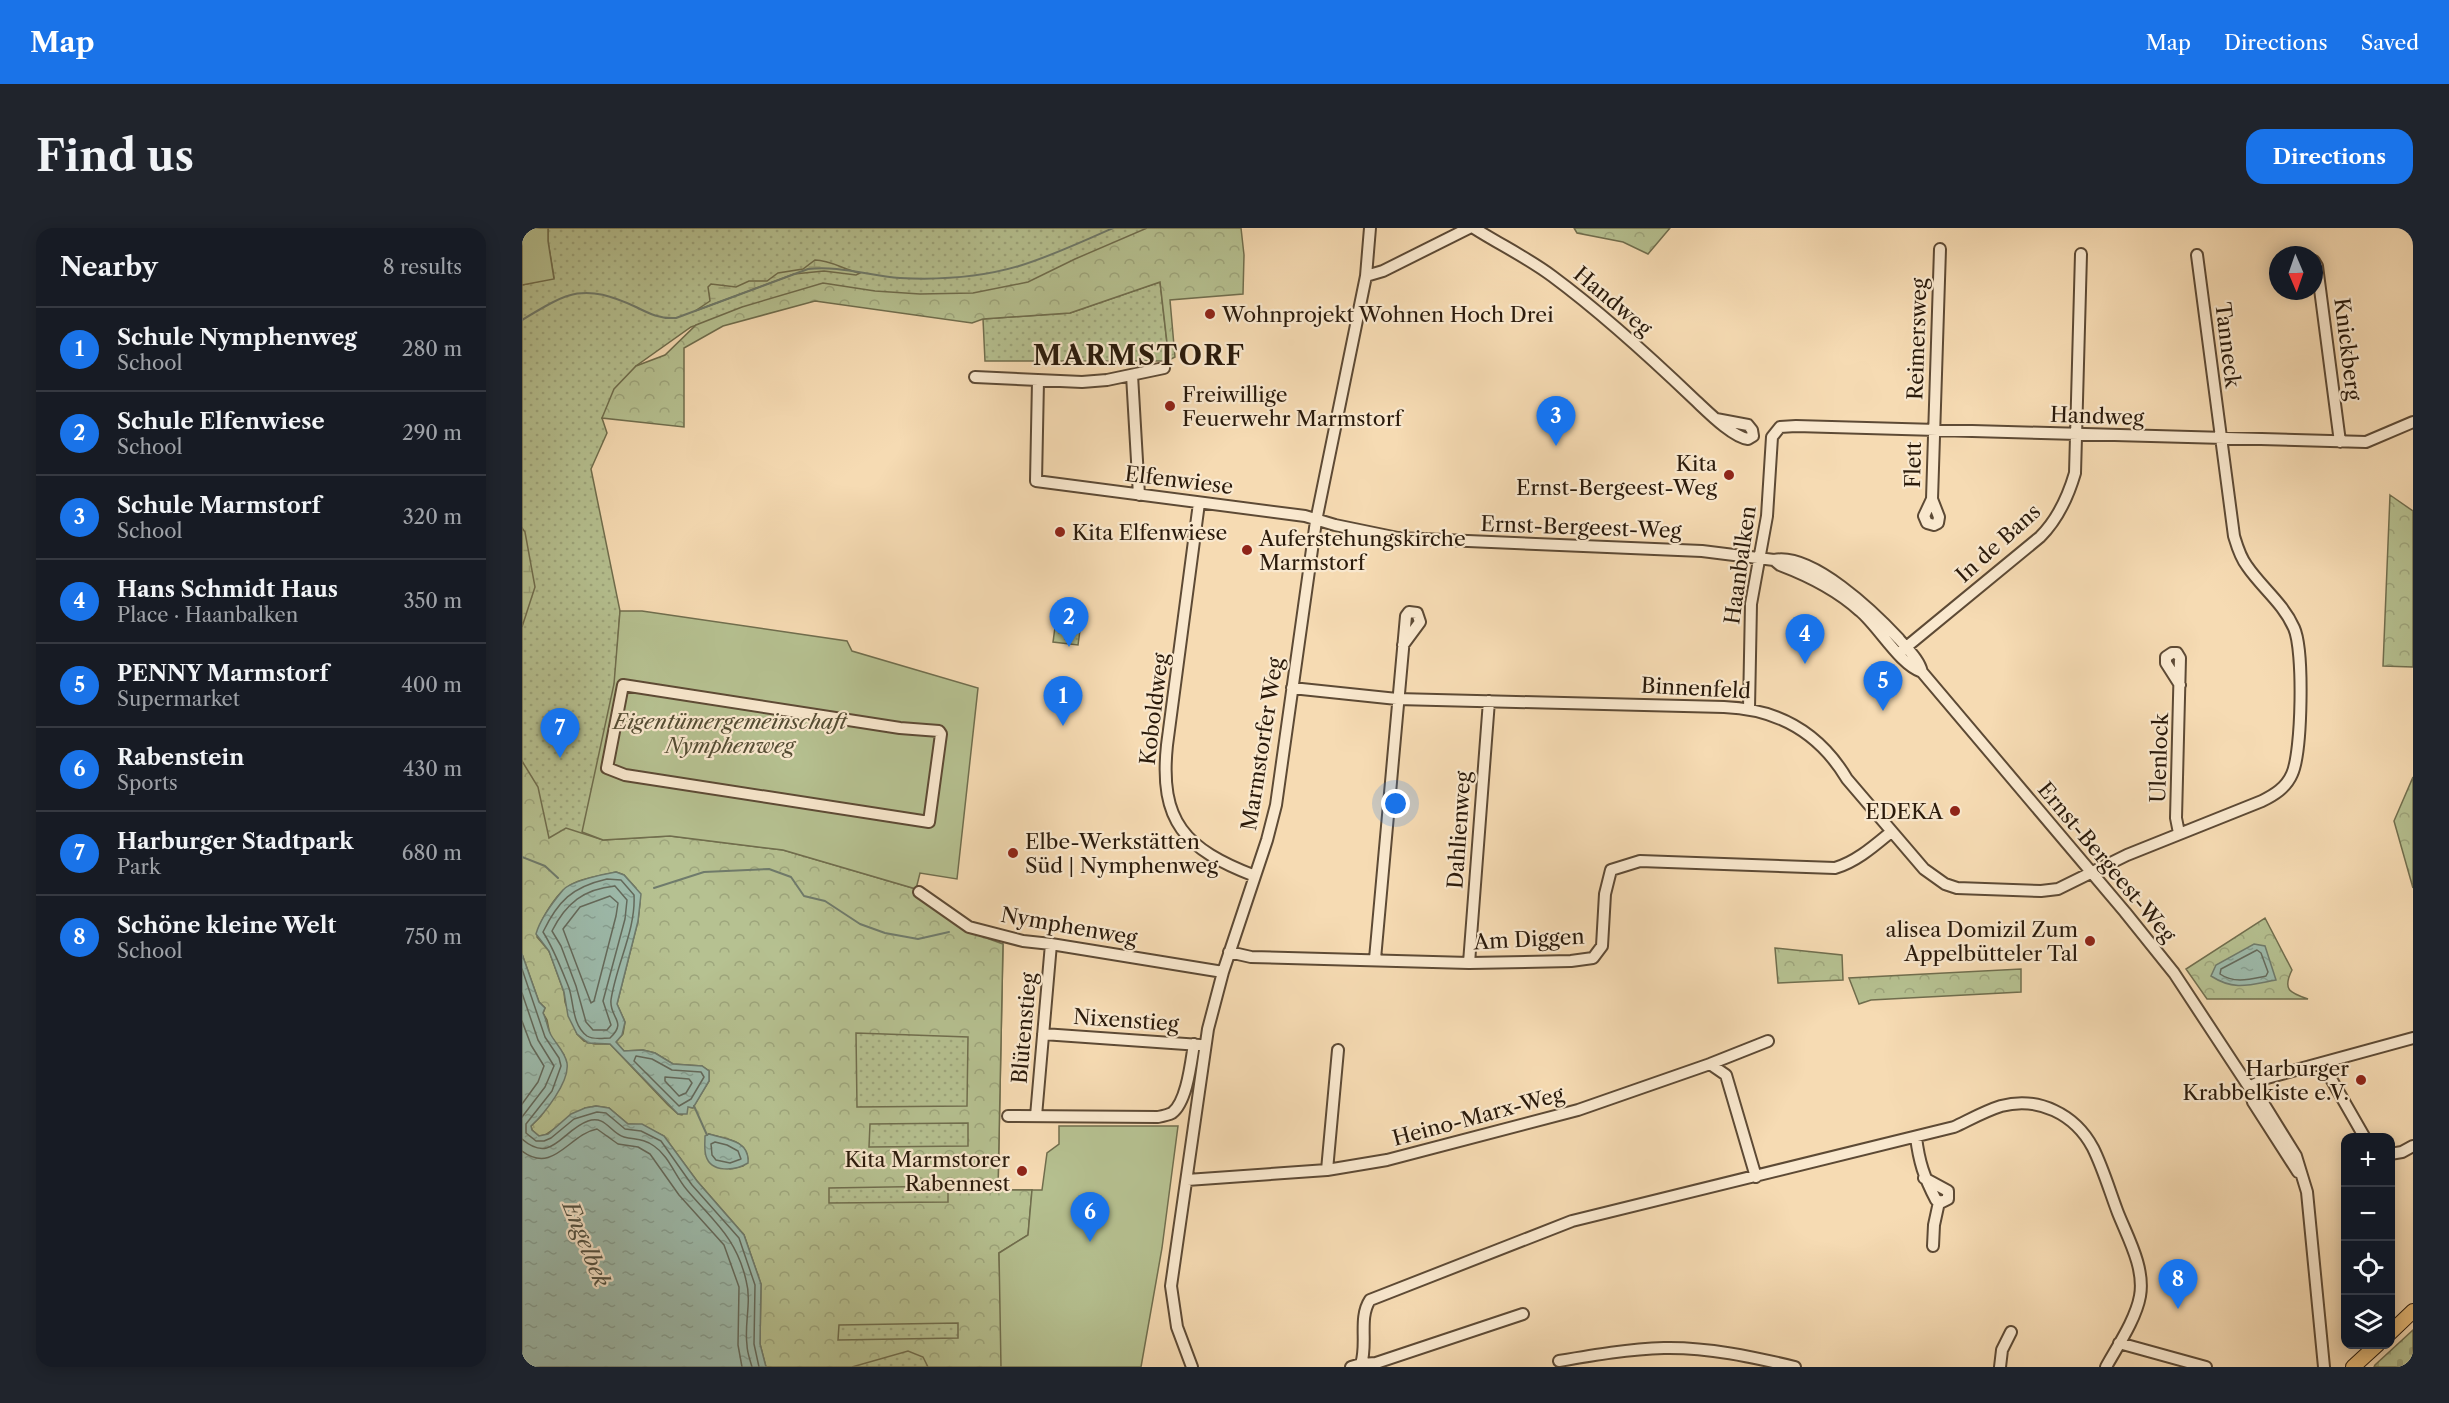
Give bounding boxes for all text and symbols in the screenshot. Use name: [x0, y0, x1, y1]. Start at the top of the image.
text: Map: [30, 25, 94, 59]
text: Map: [2146, 30, 2191, 55]
text: Directions: [2224, 30, 2328, 55]
text: Saved: [2361, 30, 2419, 55]
button: Directions: [2246, 129, 2413, 184]
text: Find us: [36, 130, 194, 182]
north arrow: [2269, 246, 2323, 300]
text: Nearby: [60, 251, 158, 283]
text: 8 results: [383, 255, 462, 279]
street label: Handweg: [1569, 261, 1658, 341]
street label: Reimersweg: [1902, 277, 1932, 401]
street label: Knickberg: [2329, 296, 2367, 403]
street label: Tanneck: [2210, 301, 2246, 390]
place label: Wohnprojekt Wohnen Hoch Drei: [1221, 302, 1554, 327]
marker: Wohnprojekt Wohnen Hoch Drei: [1203, 307, 1217, 321]
text: Schule Nymphenweg: [117, 324, 357, 351]
text: 1: [75, 337, 84, 361]
text: 280 m: [402, 337, 462, 361]
district label: MARMSTORF: [1033, 339, 1245, 372]
text: School: [117, 351, 182, 375]
place label: Freiwillige Feuerwehr Marmstorf: [1182, 382, 1405, 431]
pin: 3: [1536, 396, 1576, 446]
marker: Freiwillige Feuerwehr Marmstorf: [1163, 399, 1177, 413]
street label: Handweg: [2049, 402, 2145, 430]
text: Schule Elfenwiese: [117, 408, 325, 435]
text: 2: [74, 421, 85, 445]
text: 290 m: [402, 421, 462, 445]
text: School: [117, 435, 182, 459]
street label: Flett: [1900, 441, 1926, 488]
place label: Kita Ernst-Bergeest-Weg: [1516, 451, 1718, 500]
street label: Elfenwiese: [1124, 461, 1234, 499]
marker: Kita Ernst-Bergeest-Weg: [1722, 468, 1736, 482]
text: Schule Marmstorf: [117, 492, 321, 519]
street label: In de Bans: [1951, 499, 2045, 587]
street label: Haanbalken: [1719, 504, 1761, 626]
text: 3: [74, 505, 85, 529]
text: 320 m: [403, 505, 462, 529]
street label: Ernst-Bergeest-Weg: [1480, 511, 1683, 543]
text: School: [117, 519, 182, 543]
place label: Kita Elfenwiese: [1072, 520, 1227, 545]
marker: Kita Elfenwiese: [1053, 525, 1067, 539]
place label: Auferstehungskirche Marmstorf: [1258, 526, 1466, 575]
marker: Auferstehungskirche Marmstorf: [1240, 543, 1254, 557]
text: Hans Schmidt Haus: [117, 576, 338, 603]
text: 4: [74, 589, 85, 613]
text: 350 m: [404, 589, 462, 613]
pin: 2: [1050, 598, 1088, 647]
text: Place · Haanbalken: [117, 603, 298, 627]
pin: 4: [1786, 614, 1824, 664]
street label: Koboldweg: [1135, 651, 1173, 766]
street label: Marmstorfer Weg: [1236, 655, 1288, 832]
text: PENNY Marmstorf: [117, 660, 329, 687]
pin: 5: [1864, 662, 1902, 711]
text: 5: [74, 673, 85, 697]
text: 400 m: [401, 673, 462, 697]
street label: Binnenfeld: [1640, 673, 1752, 703]
pin: 1: [1044, 676, 1082, 726]
text: Supermarket: [117, 687, 240, 711]
pin: 7: [540, 708, 579, 758]
park label: Eigentümergemeinschaft Nymphenweg: [611, 709, 848, 758]
street label: Ulenlock: [2145, 712, 2173, 803]
text: Rabenstein: [117, 744, 244, 771]
text: 6: [74, 757, 85, 781]
text: 430 m: [403, 757, 462, 781]
street label: Dahlienweg: [1442, 769, 1476, 890]
text: Sports: [117, 771, 178, 795]
street label: Ernst-Bergeest-Weg: [2033, 777, 2182, 948]
your location: [1381, 789, 1410, 818]
place label: EDEKA: [1865, 799, 1943, 824]
marker: EDEKA: [1948, 804, 1962, 818]
text: Harburger Stadtpark: [117, 828, 354, 855]
place label: Elbe-Werkstätten Süd | Nymphenweg: [1025, 829, 1219, 878]
text: 7: [74, 841, 85, 865]
text: 680 m: [402, 841, 462, 865]
marker: Elbe-Werkstätten Süd | Nymphenweg: [1006, 846, 1020, 860]
text: Park: [117, 855, 160, 879]
street label: Nymphenweg: [999, 902, 1140, 950]
text: Schöne kleine Welt: [117, 912, 336, 939]
place label: alisea Domizil Zum Appelbütteler Tal: [1886, 917, 2078, 966]
street label: Am Diggen: [1472, 924, 1585, 954]
text: 8: [73, 925, 86, 949]
text: 750 m: [405, 925, 462, 949]
marker: alisea Domizil Zum Appelbütteler Tal: [2083, 934, 2097, 948]
text: School: [117, 939, 182, 963]
street label: Blütenstieg: [1007, 971, 1041, 1085]
street label: Nixenstieg: [1072, 1004, 1181, 1036]
place label: Harburger Krabbelkiste e.V.: [2182, 1056, 2349, 1105]
marker: Harburger Krabbelkiste e.V.: [2354, 1073, 2368, 1087]
street label: Heino-Marx-Weg: [1390, 1081, 1567, 1151]
map controls: [2341, 1133, 2395, 1349]
button: +: [2341, 1133, 2395, 1187]
place label: Kita Marmstorer Rabennest: [844, 1147, 1011, 1196]
marker: Kita Marmstorer Rabennest: [1015, 1164, 1029, 1178]
button: −: [2341, 1187, 2395, 1241]
pin: 6: [1070, 1192, 1110, 1242]
water label: Engelbek: [556, 1195, 616, 1291]
button: locate: [2341, 1241, 2395, 1295]
pin: 8: [2158, 1260, 2198, 1309]
button: layers: [2341, 1295, 2395, 1349]

